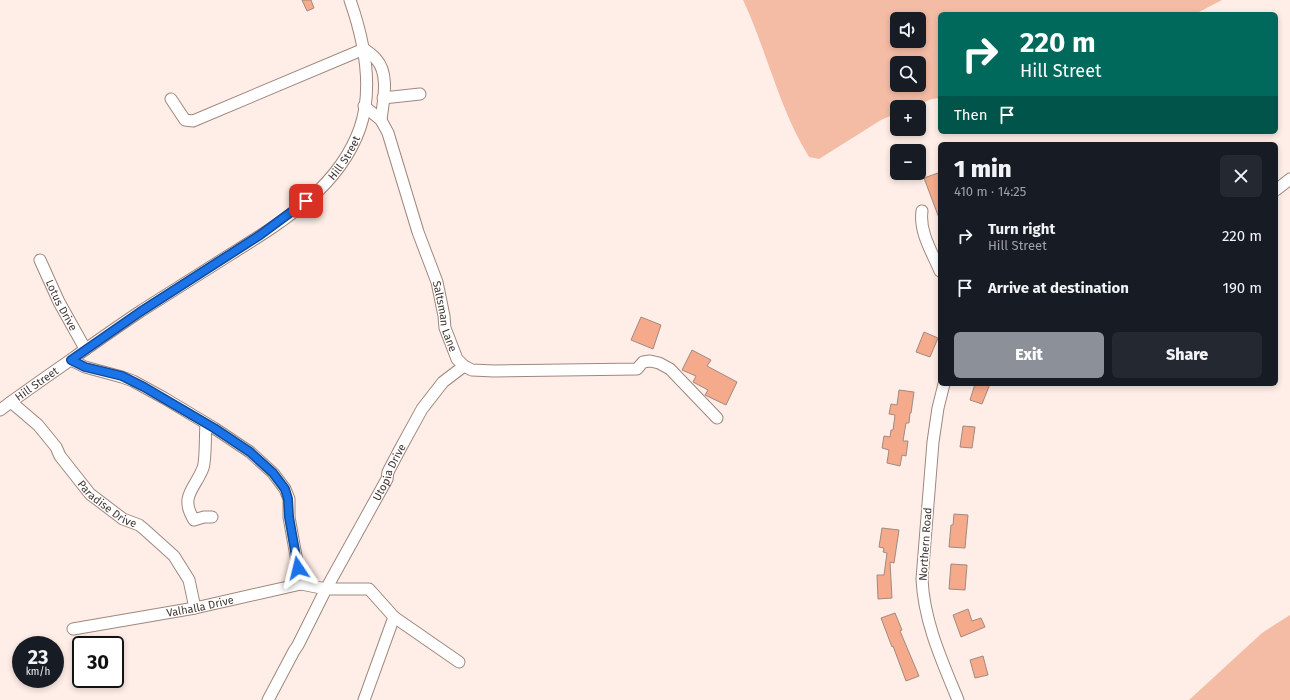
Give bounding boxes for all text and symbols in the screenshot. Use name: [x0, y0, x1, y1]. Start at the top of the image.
map controls: [890, 12, 926, 180]
button: sound: [890, 12, 926, 48]
text: 220 m: [1020, 26, 1096, 59]
icon: right: [954, 28, 1006, 80]
button: search: [890, 56, 926, 92]
text: Hill Street: [1020, 60, 1101, 82]
button: +: [890, 100, 926, 136]
icon: arrive: [996, 104, 1018, 126]
text: Then: [954, 106, 988, 124]
street label: Hill Street: [326, 134, 363, 183]
button: −: [890, 144, 926, 180]
text: 1 min: [954, 155, 1012, 183]
button: close: [1220, 155, 1262, 197]
pin: [289, 184, 323, 218]
text: 410 m · 14:25: [954, 184, 1026, 199]
icon: arrive: [295, 190, 317, 212]
text: Turn right: [988, 220, 1055, 238]
icon: right: [954, 225, 976, 247]
text: 220 m: [1222, 227, 1262, 245]
text: Hill Street: [988, 238, 1047, 253]
icon: arrive: [954, 277, 976, 299]
street label: Lotus Drive: [43, 278, 80, 333]
text: Arrive at destination: [988, 279, 1129, 297]
text: 190 m: [1222, 279, 1262, 297]
street label: Saltsman Lane: [430, 280, 460, 354]
button: Exit: [954, 332, 1104, 378]
button: Share: [1112, 332, 1262, 378]
street label: Hill Street: [13, 364, 61, 404]
street label: Utopia Drive: [370, 442, 409, 503]
street label: Paradise Drive: [75, 478, 138, 530]
street label: Northern Road: [916, 507, 935, 581]
position arrow: [277, 547, 319, 589]
street label: Valhalla Drive: [165, 593, 235, 620]
speed limit sign: 30: [72, 636, 124, 688]
text: 23: [28, 645, 48, 669]
text: km/h: [26, 666, 50, 678]

